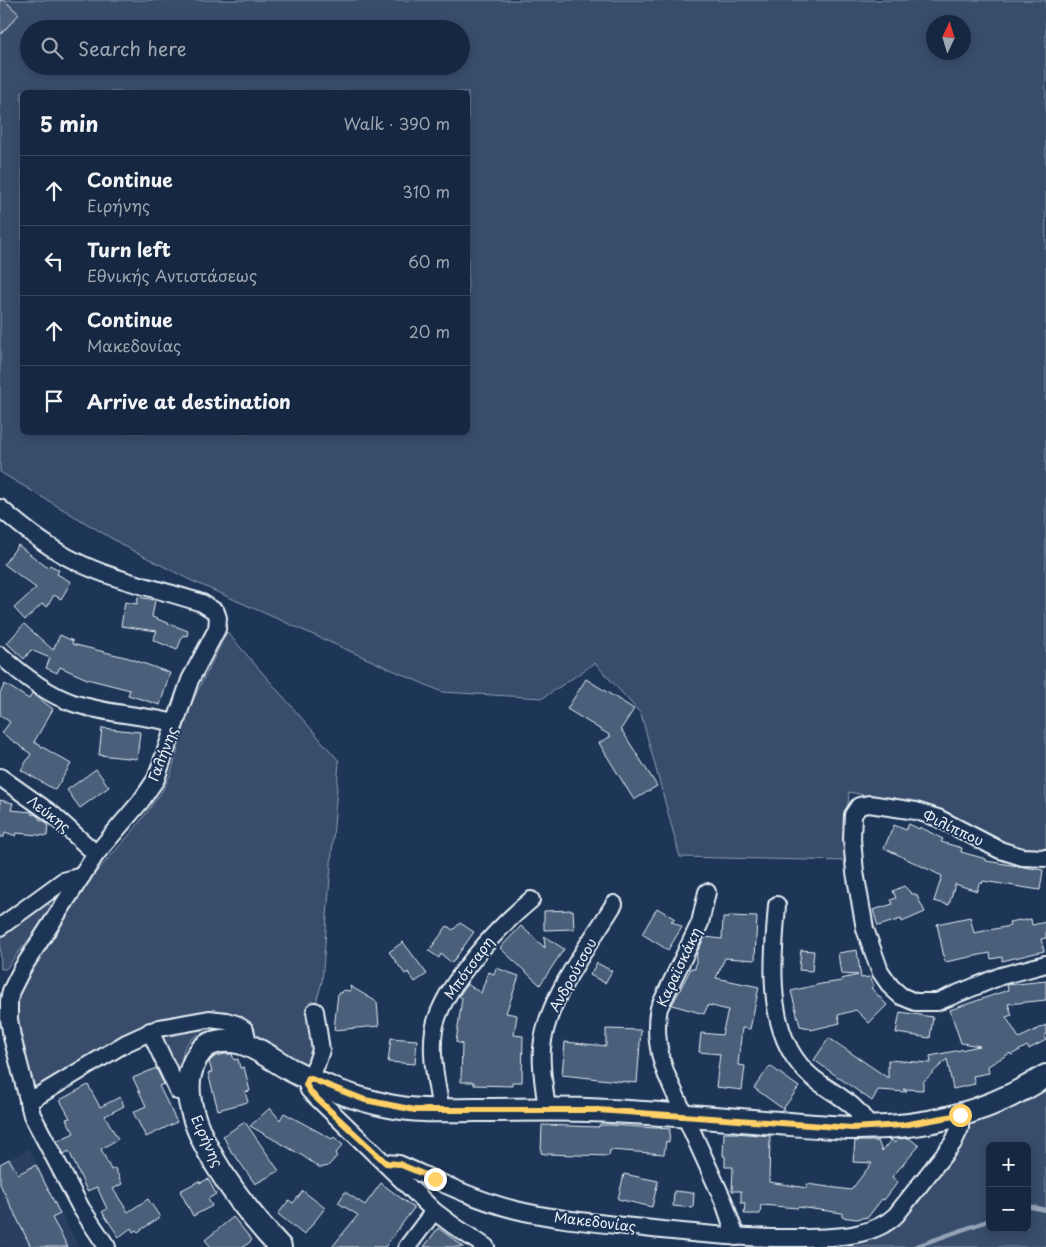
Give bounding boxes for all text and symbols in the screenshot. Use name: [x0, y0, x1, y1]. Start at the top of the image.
north arrow: [926, 15, 971, 60]
search box: [20, 20, 470, 75]
icon: search: [38, 34, 66, 62]
text: Search here: [78, 34, 187, 62]
text: 5 min: [40, 107, 98, 139]
text: Walk · 390 m: [344, 111, 450, 135]
text: Continue: [87, 165, 173, 193]
icon: ahead: [40, 177, 68, 205]
text: 310 m: [402, 179, 450, 203]
text: Ειρήνης: [87, 193, 150, 217]
text: Turn left: [87, 235, 171, 263]
icon: left: [40, 247, 68, 275]
text: 60 m: [408, 249, 450, 273]
text: Εθνικής Αντιστάσεως: [87, 263, 257, 287]
text: Continue: [87, 305, 173, 333]
icon: ahead: [40, 317, 68, 345]
text: 20 m: [409, 319, 450, 343]
text: Μακεδονίας: [87, 333, 181, 357]
icon: arrive: [40, 387, 68, 415]
text: Arrive at destination: [87, 387, 291, 415]
street label: Γαλήνης: [142, 723, 183, 784]
street label: Λεύκης: [23, 790, 75, 837]
street label: Φιλίππου: [919, 804, 987, 851]
street label: Καραϊσκάκη: [651, 924, 706, 1010]
street label: Μπότσαρη: [439, 932, 499, 1003]
street label: Ανδρούτσου: [544, 934, 602, 1016]
route start: [949, 1104, 972, 1127]
street label: Ειρήνης: [186, 1111, 229, 1170]
map controls: [986, 1142, 1031, 1232]
button: +: [986, 1142, 1031, 1187]
route end: [424, 1168, 447, 1191]
button: −: [986, 1187, 1031, 1232]
street label: Μακεδονίας: [553, 1206, 637, 1237]

